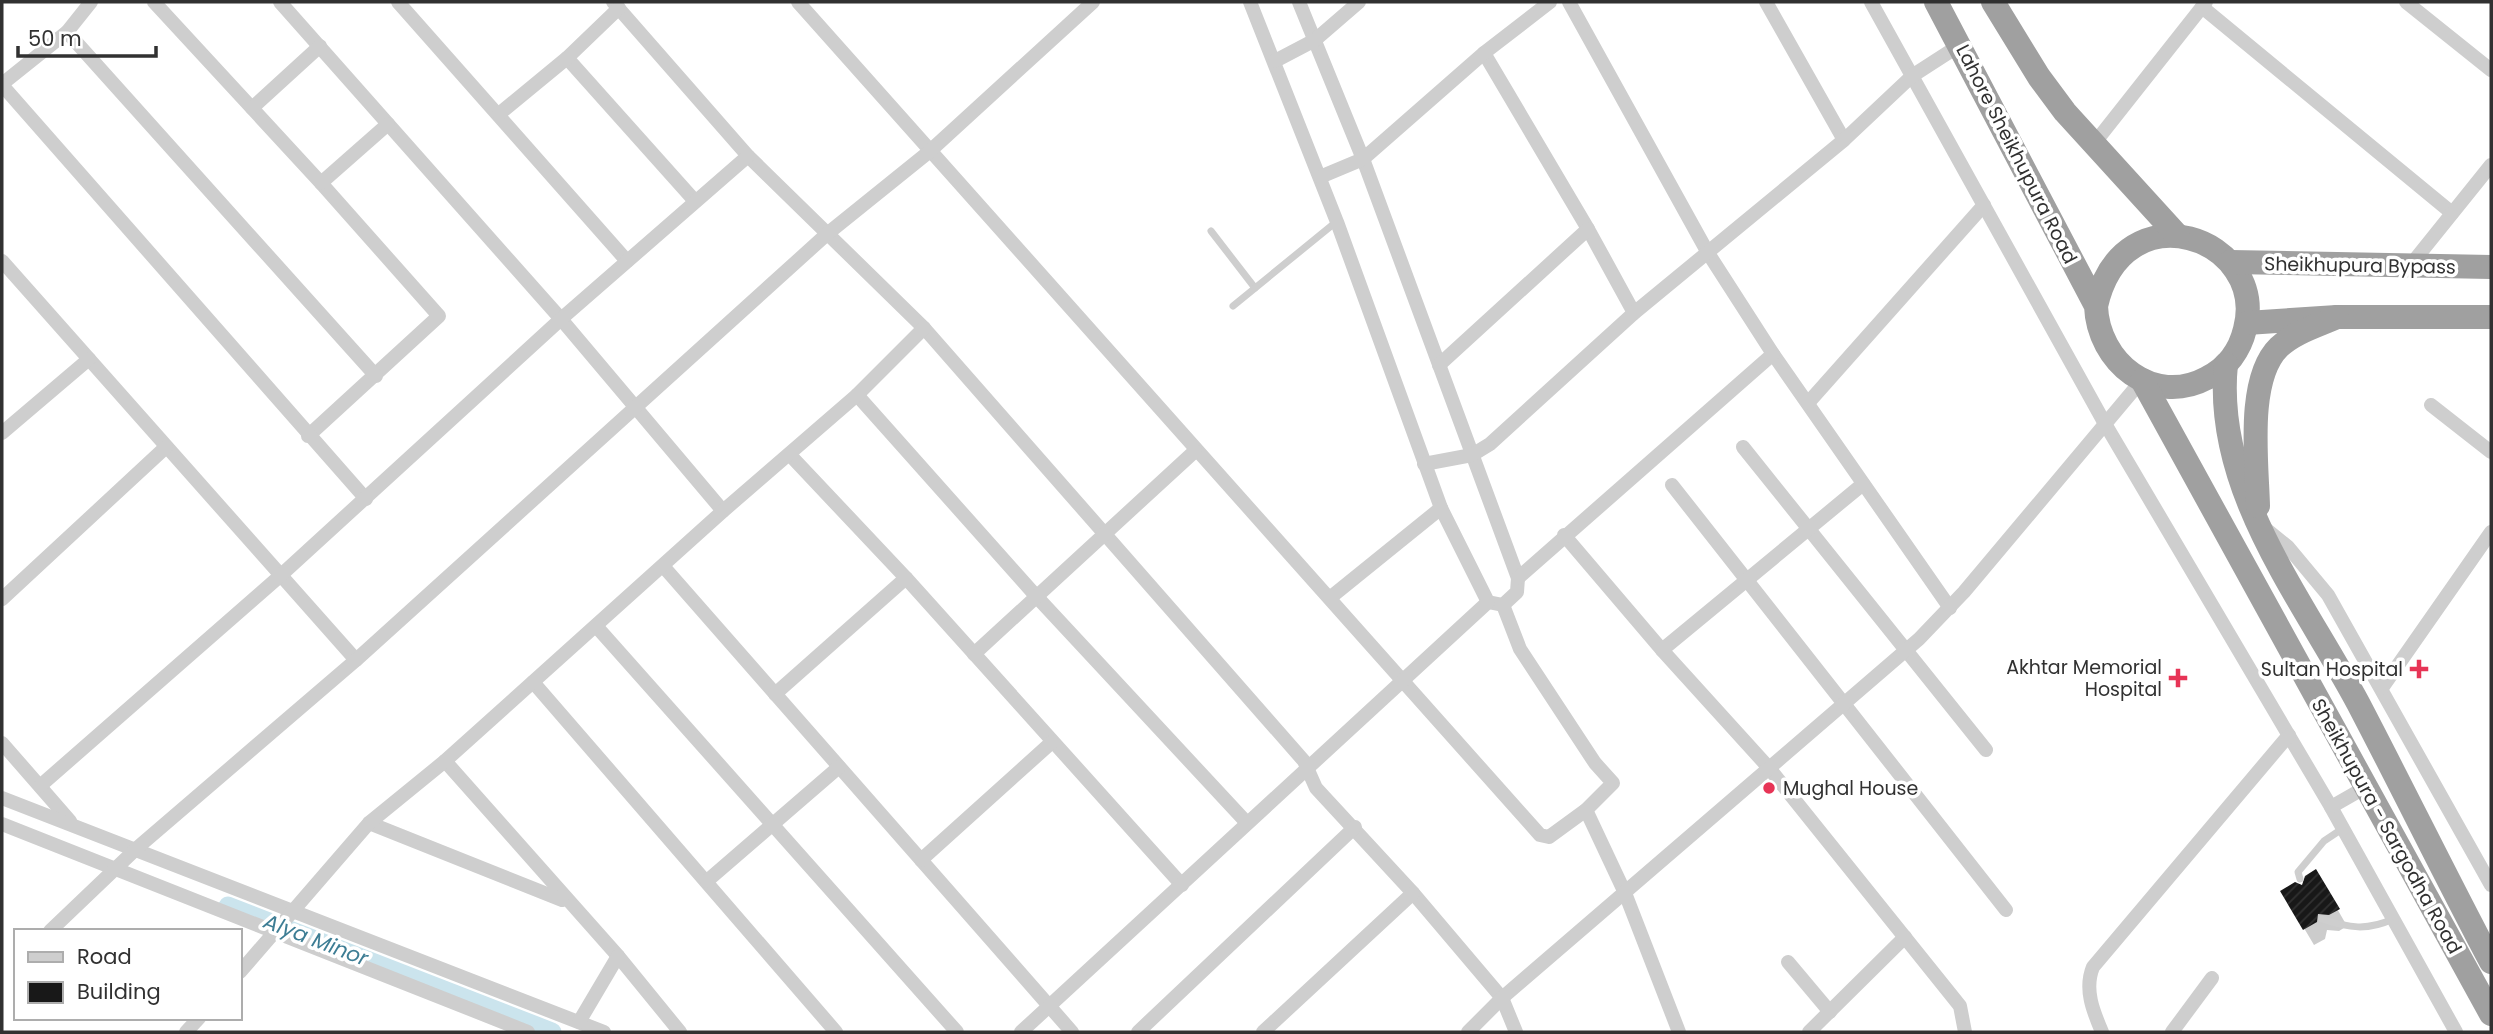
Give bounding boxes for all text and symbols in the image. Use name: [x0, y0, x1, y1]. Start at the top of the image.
scale bar: [18, 14, 156, 58]
text: 50 m: [28, 24, 82, 53]
street label: Lahore Sheikhupura Road: [1949, 40, 2084, 268]
street label: Sheikhupura Bypass: [2264, 250, 2456, 281]
place label: Akhtar Memorial Hospital: [2006, 654, 2162, 703]
place label: Sultan Hospital: [2261, 656, 2403, 683]
marker: Sultan Hospital: [2409, 659, 2429, 679]
marker: Akhtar Memorial Hospital: [2168, 668, 2188, 688]
street label: Sheikhupura - Sargodha Road: [2305, 694, 2468, 959]
place label: Mughal House: [1783, 775, 1918, 802]
marker: Mughal House: [1761, 780, 1777, 796]
water label: Alya Minor: [259, 906, 374, 973]
legend: [14, 929, 242, 1020]
text: Road: [77, 942, 132, 971]
text: Building: [77, 977, 161, 1006]

